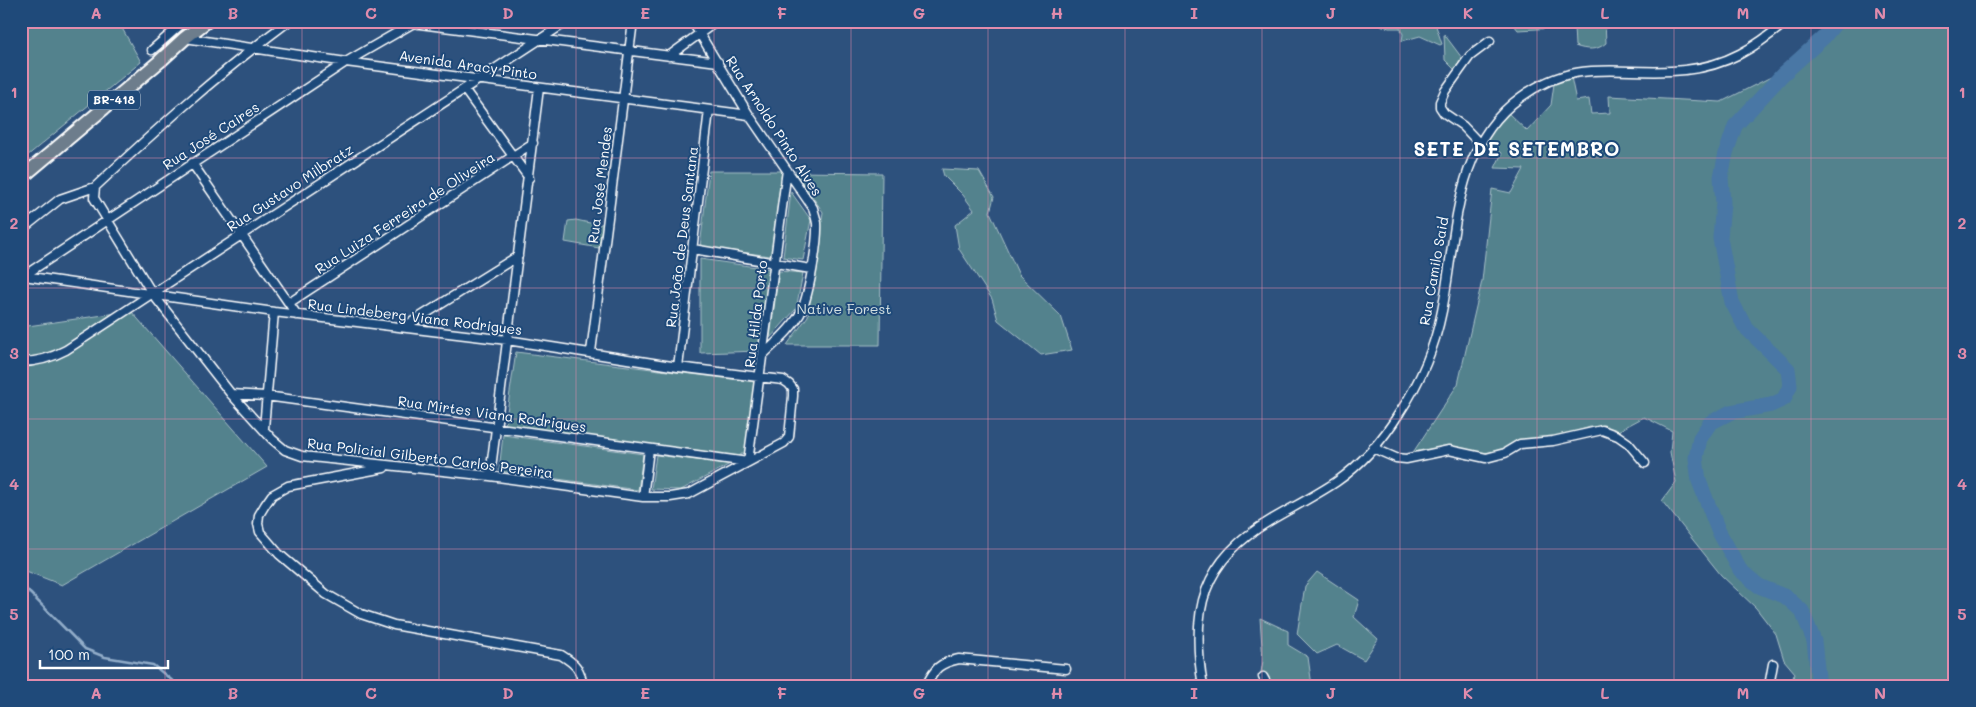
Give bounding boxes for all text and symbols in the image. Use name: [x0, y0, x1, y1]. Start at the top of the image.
text: A: [90, 2, 102, 23]
text: B: [228, 2, 238, 23]
text: C: [365, 2, 377, 23]
text: D: [502, 2, 514, 23]
text: E: [640, 2, 650, 23]
text: F: [777, 2, 787, 23]
text: G: [913, 2, 925, 23]
text: H: [1051, 2, 1063, 23]
text: I: [1190, 2, 1198, 23]
text: J: [1326, 2, 1336, 23]
text: K: [1463, 2, 1473, 23]
text: L: [1600, 2, 1610, 23]
text: M: [1737, 2, 1749, 23]
text: N: [1874, 2, 1886, 23]
street label: Avenida Aracy Pinto: [398, 45, 538, 84]
street label: Rua Arnoldo Pinto Alves: [722, 52, 827, 199]
text: 1: [10, 81, 18, 102]
text: 1: [1958, 81, 1966, 102]
road number: BR-418: [88, 90, 140, 110]
street label: Rua José Caires: [159, 97, 263, 174]
street label: Rua José Mendes: [583, 125, 616, 245]
district label: SETE DE SETEMBRO: [1413, 136, 1621, 161]
street label: Rua Gustavo Milbratz: [223, 139, 357, 236]
street label: Rua João de Deus Santana: [661, 145, 702, 329]
street label: Rua Luiza Ferreira de Oliveira: [311, 147, 498, 278]
text: 2: [10, 212, 19, 233]
text: 2: [1958, 212, 1967, 233]
street label: Rua Camilo Said: [1415, 215, 1452, 327]
street label: Rua Hilda Porto: [739, 259, 772, 369]
street label: Rua Lindeberg Viana Rodrigues: [307, 294, 523, 339]
park label: Native Forest: [797, 299, 891, 318]
text: 3: [9, 342, 19, 363]
text: 3: [1957, 342, 1967, 363]
street label: Rua Mirtes Viana Rodrigues: [397, 391, 588, 436]
street label: Rua Policial Gilberto Carlos Pereira: [306, 433, 554, 482]
text: 4: [9, 473, 19, 494]
text: 4: [1957, 473, 1967, 494]
text: 5: [9, 603, 19, 624]
text: 5: [1957, 603, 1967, 624]
scale bar: [40, 637, 168, 669]
text: 100 m: [48, 644, 90, 664]
text: A: [90, 682, 102, 703]
text: B: [228, 682, 238, 703]
text: C: [365, 682, 377, 703]
text: D: [502, 682, 514, 703]
text: E: [640, 682, 650, 703]
text: F: [777, 682, 787, 703]
text: G: [913, 682, 925, 703]
text: H: [1051, 682, 1063, 703]
text: I: [1190, 682, 1198, 703]
text: J: [1326, 682, 1336, 703]
text: K: [1463, 682, 1473, 703]
text: L: [1600, 682, 1610, 703]
text: M: [1737, 682, 1749, 703]
text: N: [1874, 682, 1886, 703]

